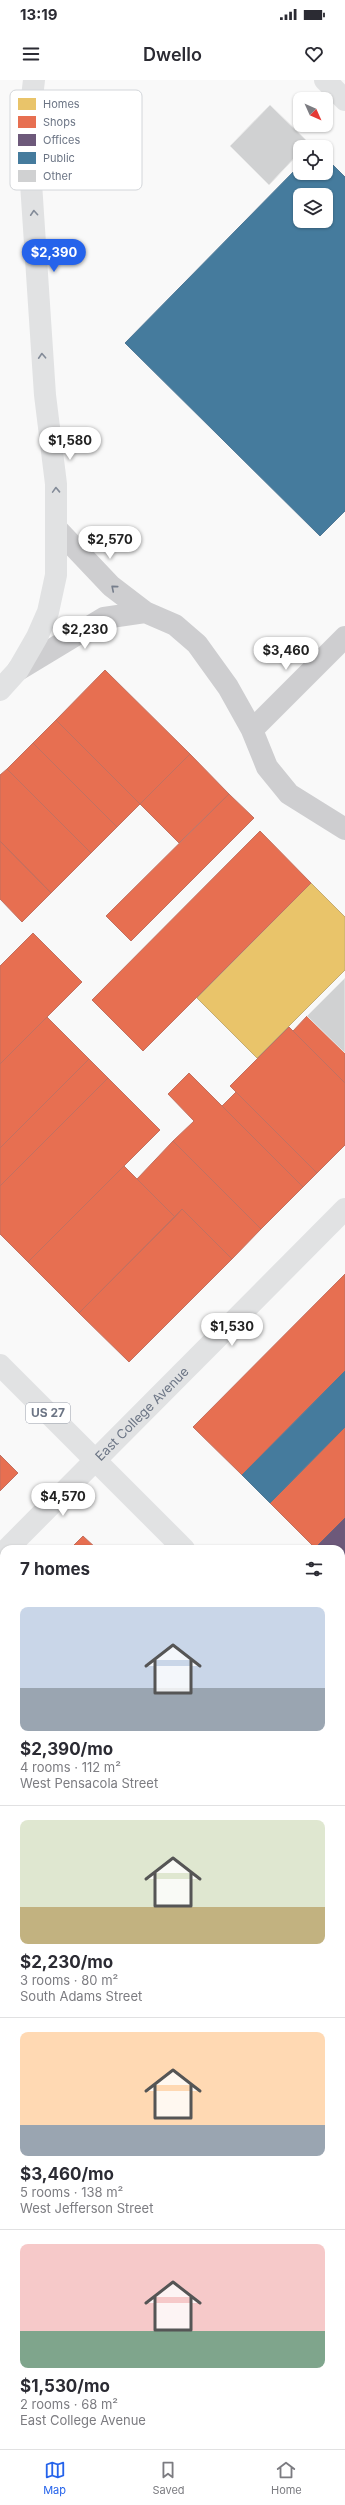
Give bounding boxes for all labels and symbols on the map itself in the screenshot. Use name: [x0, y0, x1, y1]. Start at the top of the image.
legend: [10, 90, 142, 190]
north arrow: [293, 92, 333, 132]
text: Homes: [43, 97, 80, 111]
text: Shops: [43, 115, 76, 129]
text: Offices: [43, 133, 80, 147]
text: Public: [43, 151, 75, 165]
text: Other: [43, 169, 72, 183]
one-way arrow: [29, 210, 38, 216]
pin: $2,390: [21, 239, 87, 273]
one-way arrow: [38, 353, 47, 359]
pin: $1,580: [37, 427, 103, 461]
one-way arrow: [52, 487, 60, 493]
pin: $2,570: [77, 526, 143, 560]
one-way arrow: [111, 585, 119, 592]
pin: $2,230: [52, 616, 118, 650]
pin: $3,460: [253, 637, 319, 671]
pin: $1,530: [199, 1313, 265, 1347]
street label: East College Avenue: [92, 1363, 192, 1464]
road number: US 27: [26, 1403, 70, 1423]
pin: $4,570: [30, 1483, 96, 1517]

